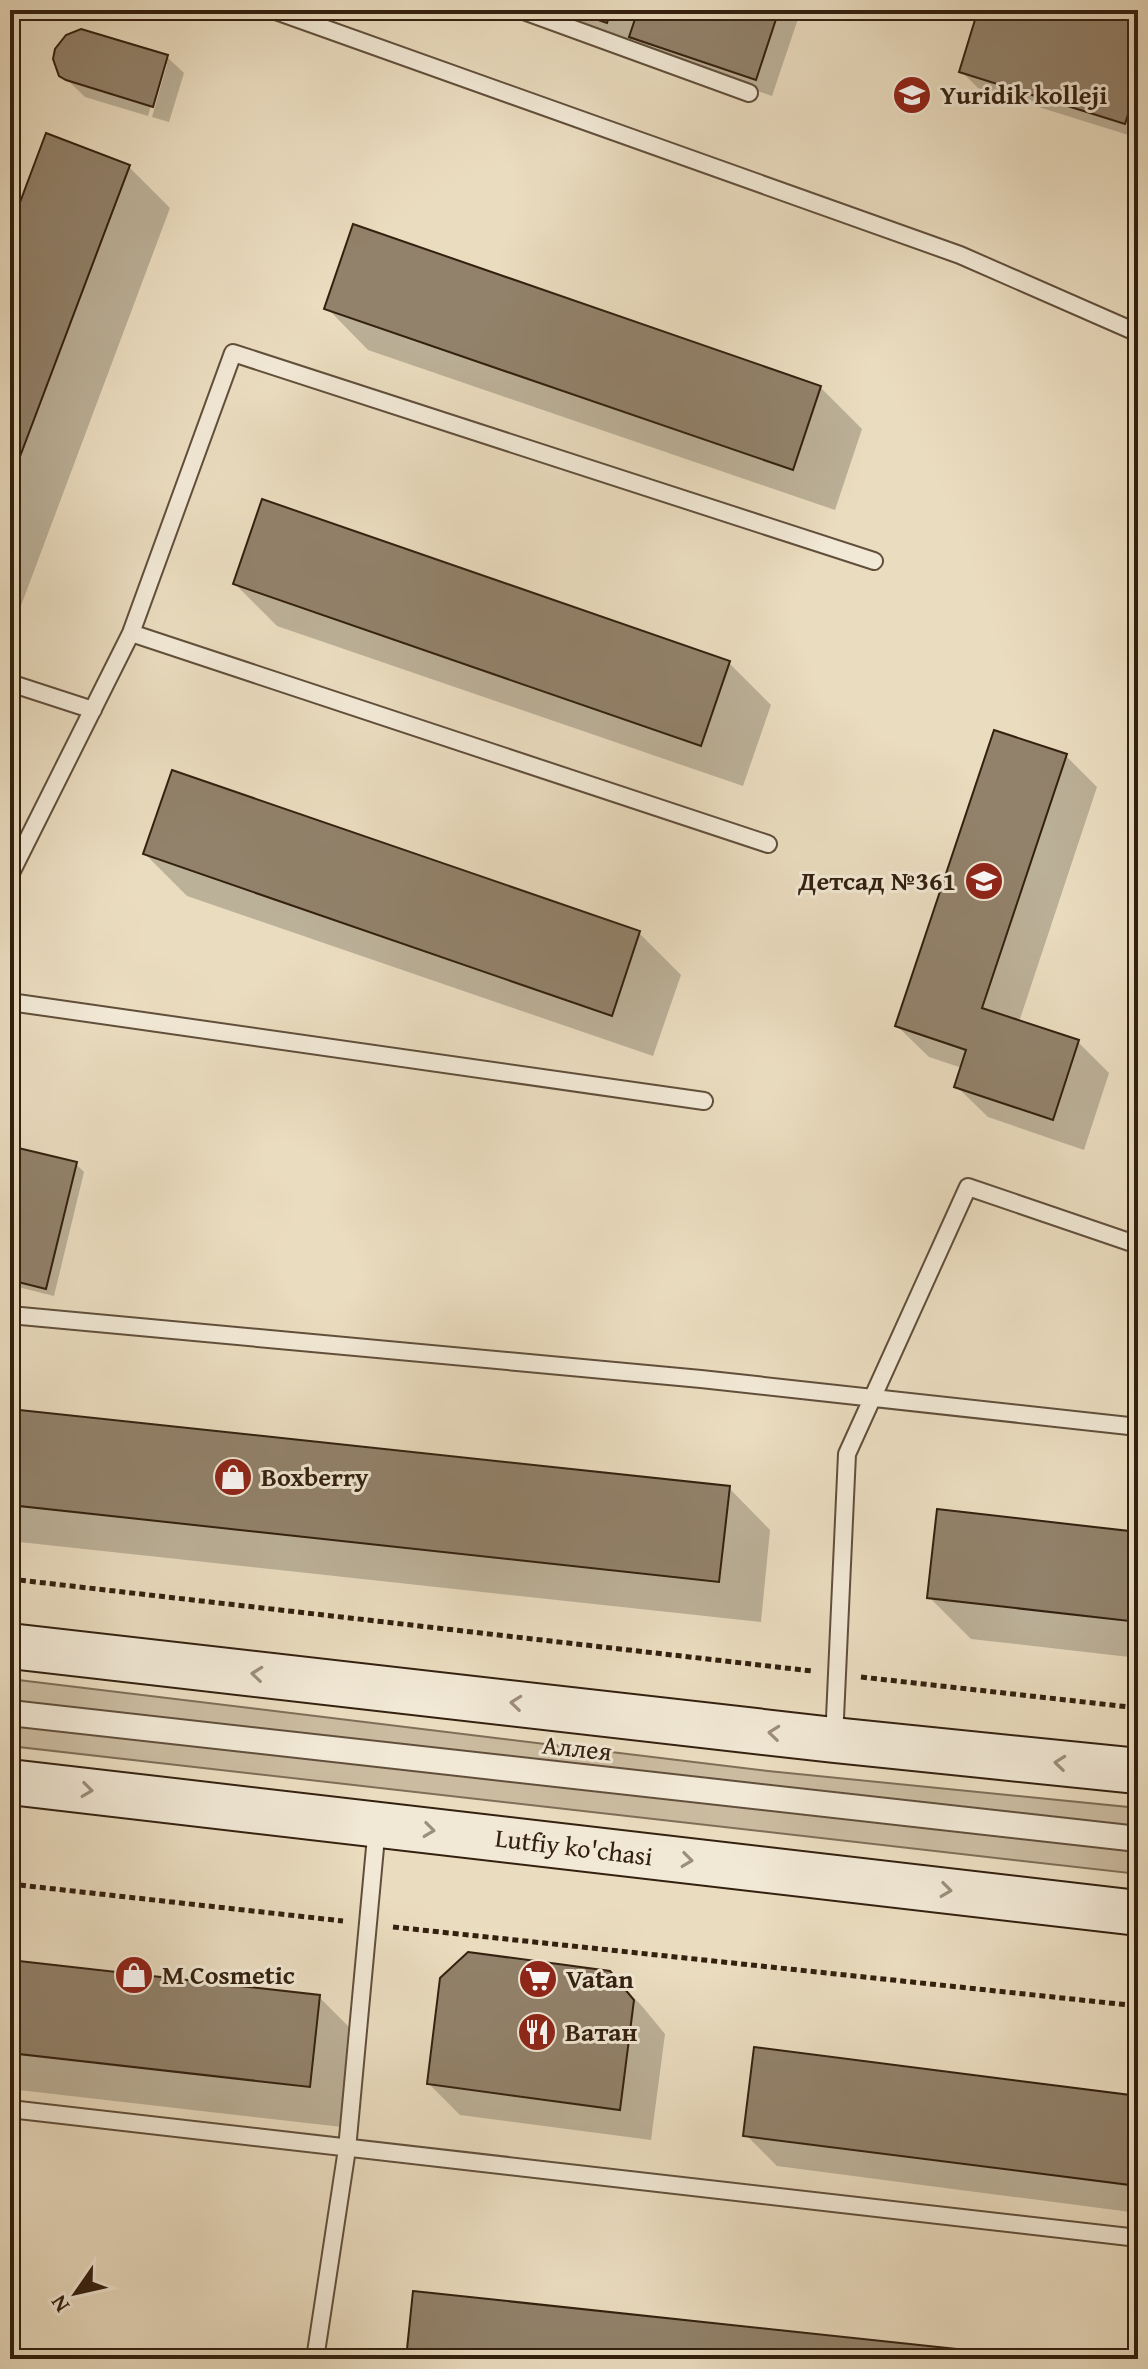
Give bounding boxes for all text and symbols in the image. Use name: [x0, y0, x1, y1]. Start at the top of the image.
school or university icon: Yuridik kolleji: [891, 74, 933, 116]
place label: Yuridik kolleji: [940, 75, 1107, 114]
school or university icon: Детсад №361: [963, 860, 1005, 902]
place label: Детсад №361: [797, 861, 956, 900]
shop icon: Boxberry: [212, 1456, 254, 1498]
place label: Boxberry: [261, 1457, 369, 1496]
one-way arrow: [250, 1666, 264, 1683]
one-way arrow: [509, 1695, 522, 1712]
street label: Аллея: [540, 1724, 614, 1771]
one-way arrow: [767, 1724, 780, 1741]
one-way arrow: [1053, 1754, 1066, 1771]
one-way arrow: [81, 1782, 94, 1799]
street label: Lutfiy ko'chasi: [493, 1817, 655, 1876]
one-way arrow: [422, 1821, 436, 1838]
one-way arrow: [681, 1851, 694, 1868]
one-way arrow: [940, 1882, 953, 1899]
shop icon: M Cosmetic: [113, 1954, 155, 1996]
place label: M Cosmetic: [162, 1955, 295, 1994]
supermarket icon: Vatan: [517, 1958, 559, 2000]
place label: Vatan: [566, 1959, 634, 1998]
restaurant icon: Ватан: [516, 2011, 558, 2053]
place label: Ватан: [565, 2012, 638, 2051]
north arrow: [36, 2253, 116, 2333]
text: N: [42, 2289, 77, 2319]

